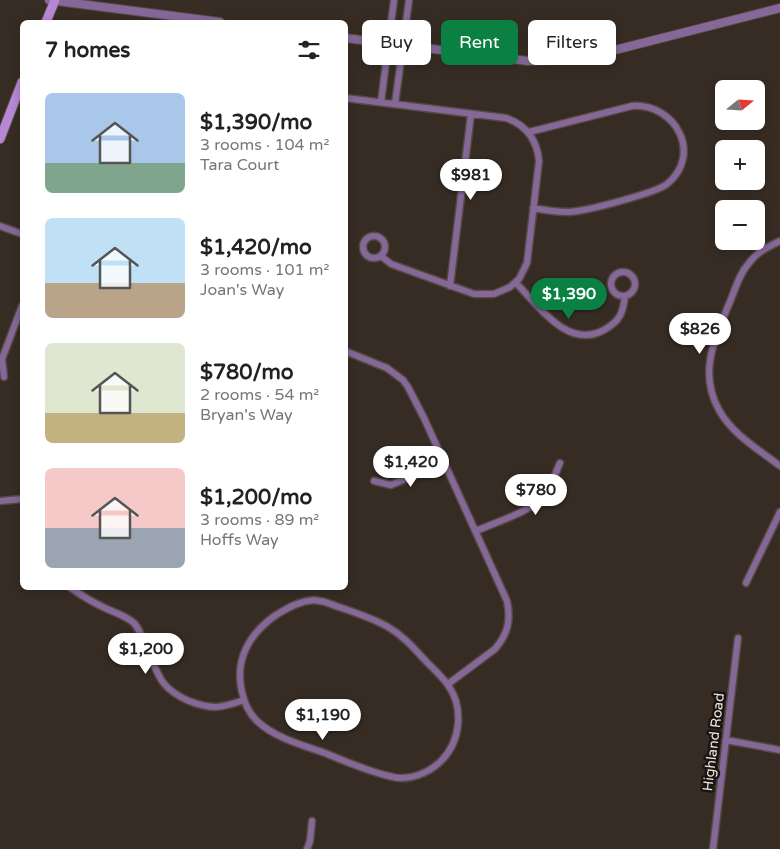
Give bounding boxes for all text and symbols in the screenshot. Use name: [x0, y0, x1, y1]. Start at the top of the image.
chip: Buy: [362, 20, 431, 65]
chip: Rent: [441, 20, 518, 65]
chip: Filters: [528, 20, 616, 65]
icon: filters: [295, 36, 323, 64]
text: 7 homes: [45, 38, 130, 63]
north arrow: [715, 80, 765, 130]
map controls: [715, 80, 765, 250]
text: $1,390/mo: [200, 110, 312, 135]
icon: home: [85, 113, 145, 173]
text: 3 rooms · 104 m²: [200, 135, 329, 155]
button: +: [715, 140, 765, 190]
text: Tara Court: [200, 155, 279, 175]
pin: $981: [441, 158, 501, 201]
text: $981: [451, 165, 491, 185]
button: −: [715, 200, 765, 250]
text: $1,420/mo: [200, 235, 312, 260]
icon: home: [85, 238, 145, 298]
text: 3 rooms · 101 m²: [200, 260, 329, 280]
pin: $1,390: [528, 278, 610, 320]
text: Joan's Way: [200, 280, 284, 300]
text: $1,390: [542, 284, 596, 304]
pin: $826: [670, 312, 730, 355]
text: $826: [680, 319, 720, 339]
text: $780/mo: [200, 360, 294, 385]
icon: home: [85, 363, 145, 423]
text: 2 rooms · 54 m²: [200, 385, 319, 405]
text: Bryan's Way: [200, 405, 293, 425]
pin: $1,420: [370, 446, 452, 488]
text: $1,420: [384, 452, 438, 472]
pin: $780: [506, 474, 566, 516]
text: $780: [516, 480, 556, 500]
text: $1,200/mo: [200, 485, 312, 510]
icon: home: [85, 488, 145, 548]
text: 3 rooms · 89 m²: [200, 510, 319, 530]
text: Hoffs Way: [200, 530, 279, 550]
pin: $1,200: [105, 632, 187, 675]
text: $1,200: [119, 639, 173, 659]
street label: Highland Road: [699, 692, 728, 792]
pin: $1,190: [282, 698, 364, 741]
text: $1,190: [296, 705, 350, 725]

